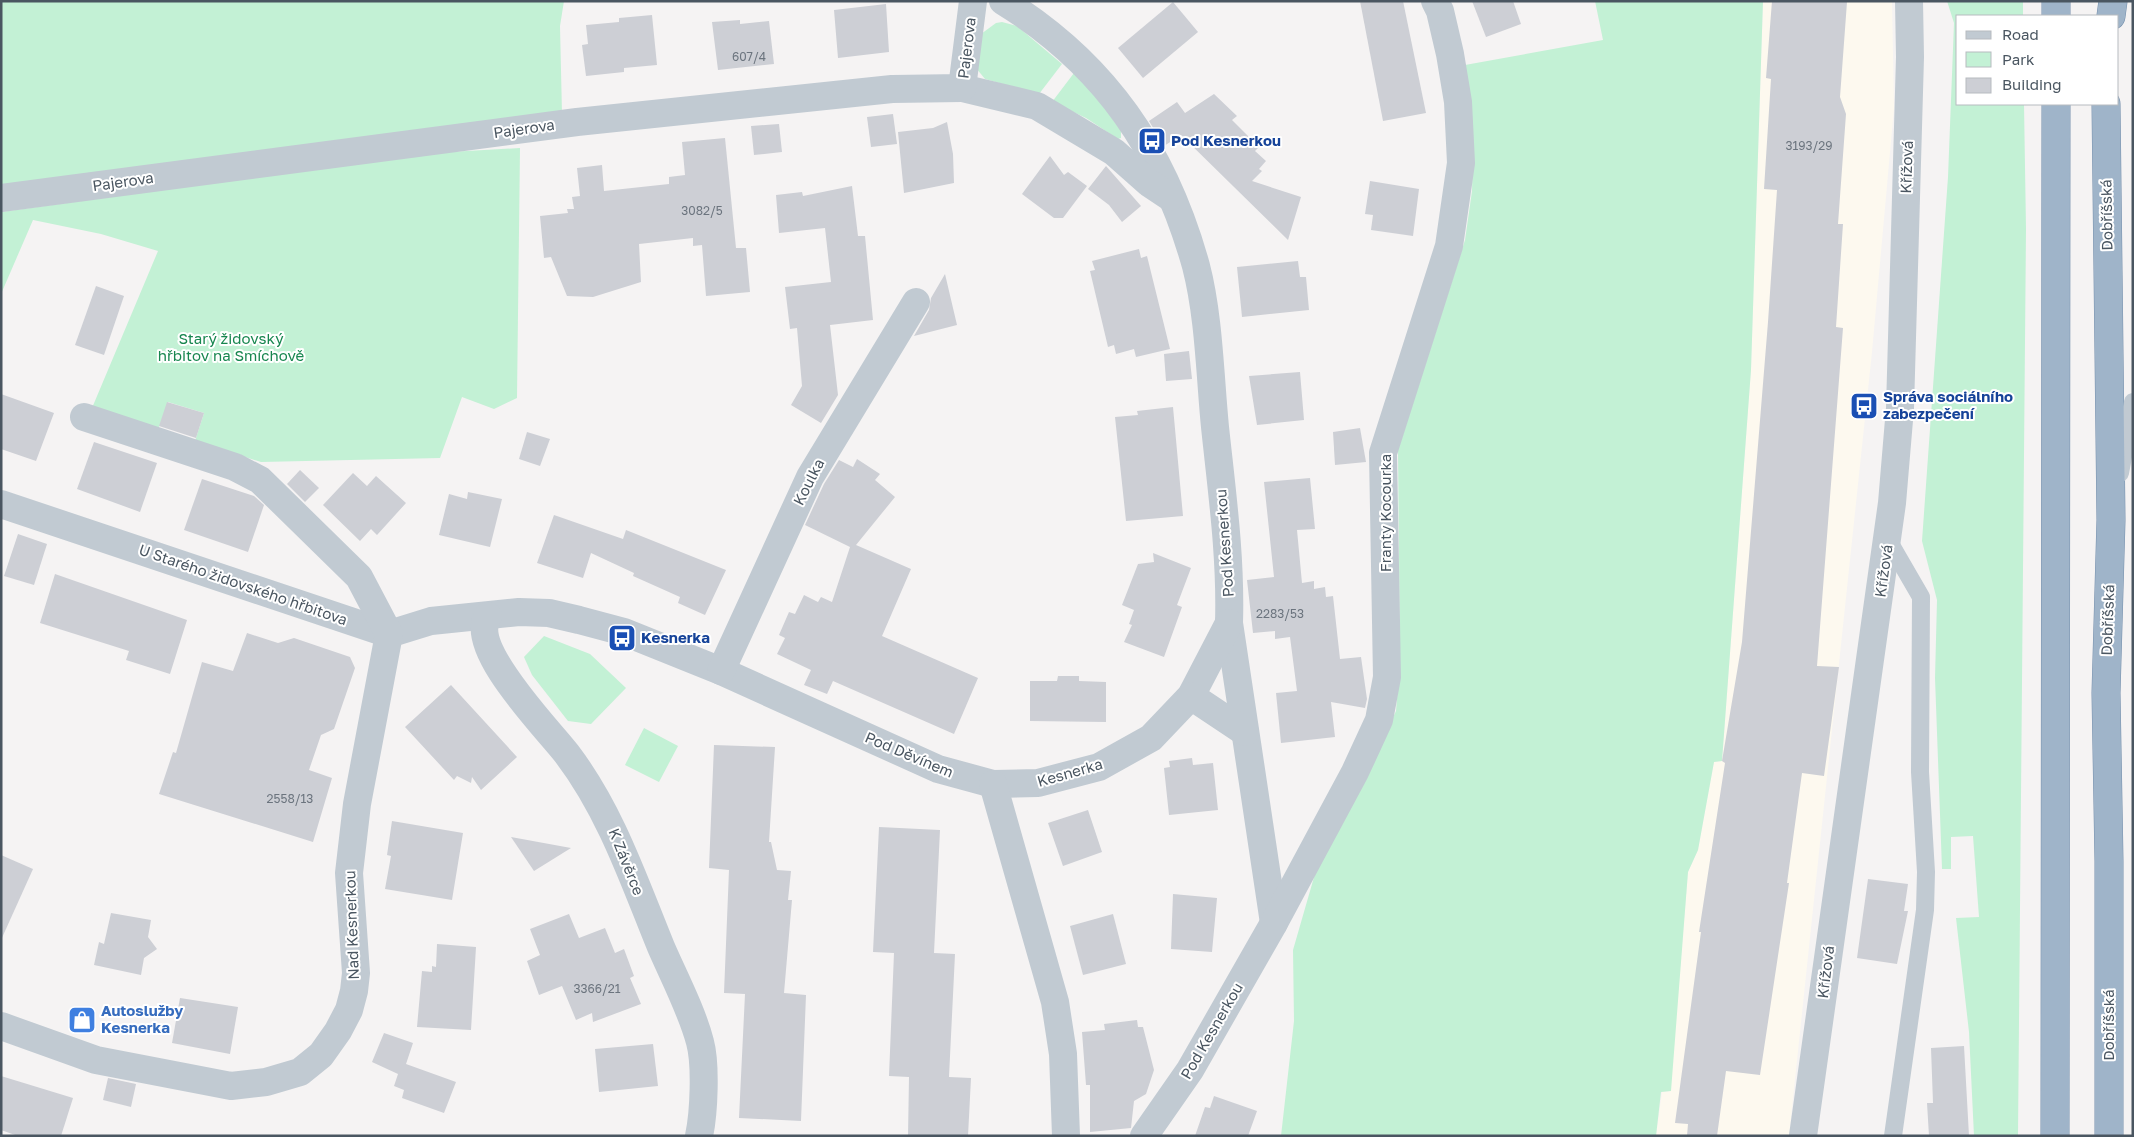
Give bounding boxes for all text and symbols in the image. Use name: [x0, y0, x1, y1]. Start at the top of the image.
legend: [1956, 15, 2119, 105]
street label: Pajerova: [953, 16, 979, 80]
text: Road: [2002, 25, 2039, 43]
house number: 607/4: [732, 49, 766, 64]
text: Park: [2002, 50, 2035, 68]
text: Building: [2002, 75, 2062, 93]
street label: Pajerova: [492, 115, 556, 141]
bus stop icon: Pod Kesnerkou: [1137, 126, 1167, 156]
place label: Pod Kesnerkou: [1171, 131, 1281, 149]
house number: 3193/29: [1785, 138, 1833, 153]
street label: Křížová: [1896, 140, 1916, 194]
street label: Pajerova: [91, 168, 155, 194]
street label: Dobříšská: [2096, 179, 2116, 251]
house number: 3082/5: [681, 203, 723, 218]
park label: Starý židovský hřbitov na Smíchově: [158, 329, 305, 364]
place label: Správa sociálního zabezpečení: [1883, 387, 2013, 422]
bus stop icon: Správa sociálního zabezpečení: [1849, 391, 1879, 421]
street label: Franty Kocourka: [1376, 454, 1394, 572]
street label: Koulka: [789, 455, 827, 508]
street label: Pod Kesnerkou: [1211, 488, 1237, 598]
street label: U Starého židovského hřbitova: [137, 540, 350, 628]
street label: Křížová: [1870, 543, 1896, 598]
street label: Dobříšská: [2097, 584, 2117, 656]
house number: 2283/53: [1256, 606, 1304, 621]
bus stop icon: Kesnerka: [607, 623, 637, 653]
place label: Kesnerka: [641, 628, 710, 646]
street label: Pod Děvínem: [863, 727, 956, 781]
street label: Kesnerka: [1035, 754, 1105, 790]
house number: 2558/13: [267, 791, 313, 806]
street label: K Závěrce: [605, 825, 649, 898]
street label: Nad Kesnerkou: [340, 870, 362, 980]
street label: Křížová: [1813, 944, 1837, 999]
street label: Pod Kesnerkou: [1176, 979, 1246, 1082]
house number: 3366/21: [573, 981, 621, 996]
street label: Dobříšská: [2099, 989, 2117, 1061]
place label: Autoslužby Kesnerka: [101, 1001, 183, 1036]
shop icon: Autoslužby Kesnerka: [67, 1005, 97, 1035]

